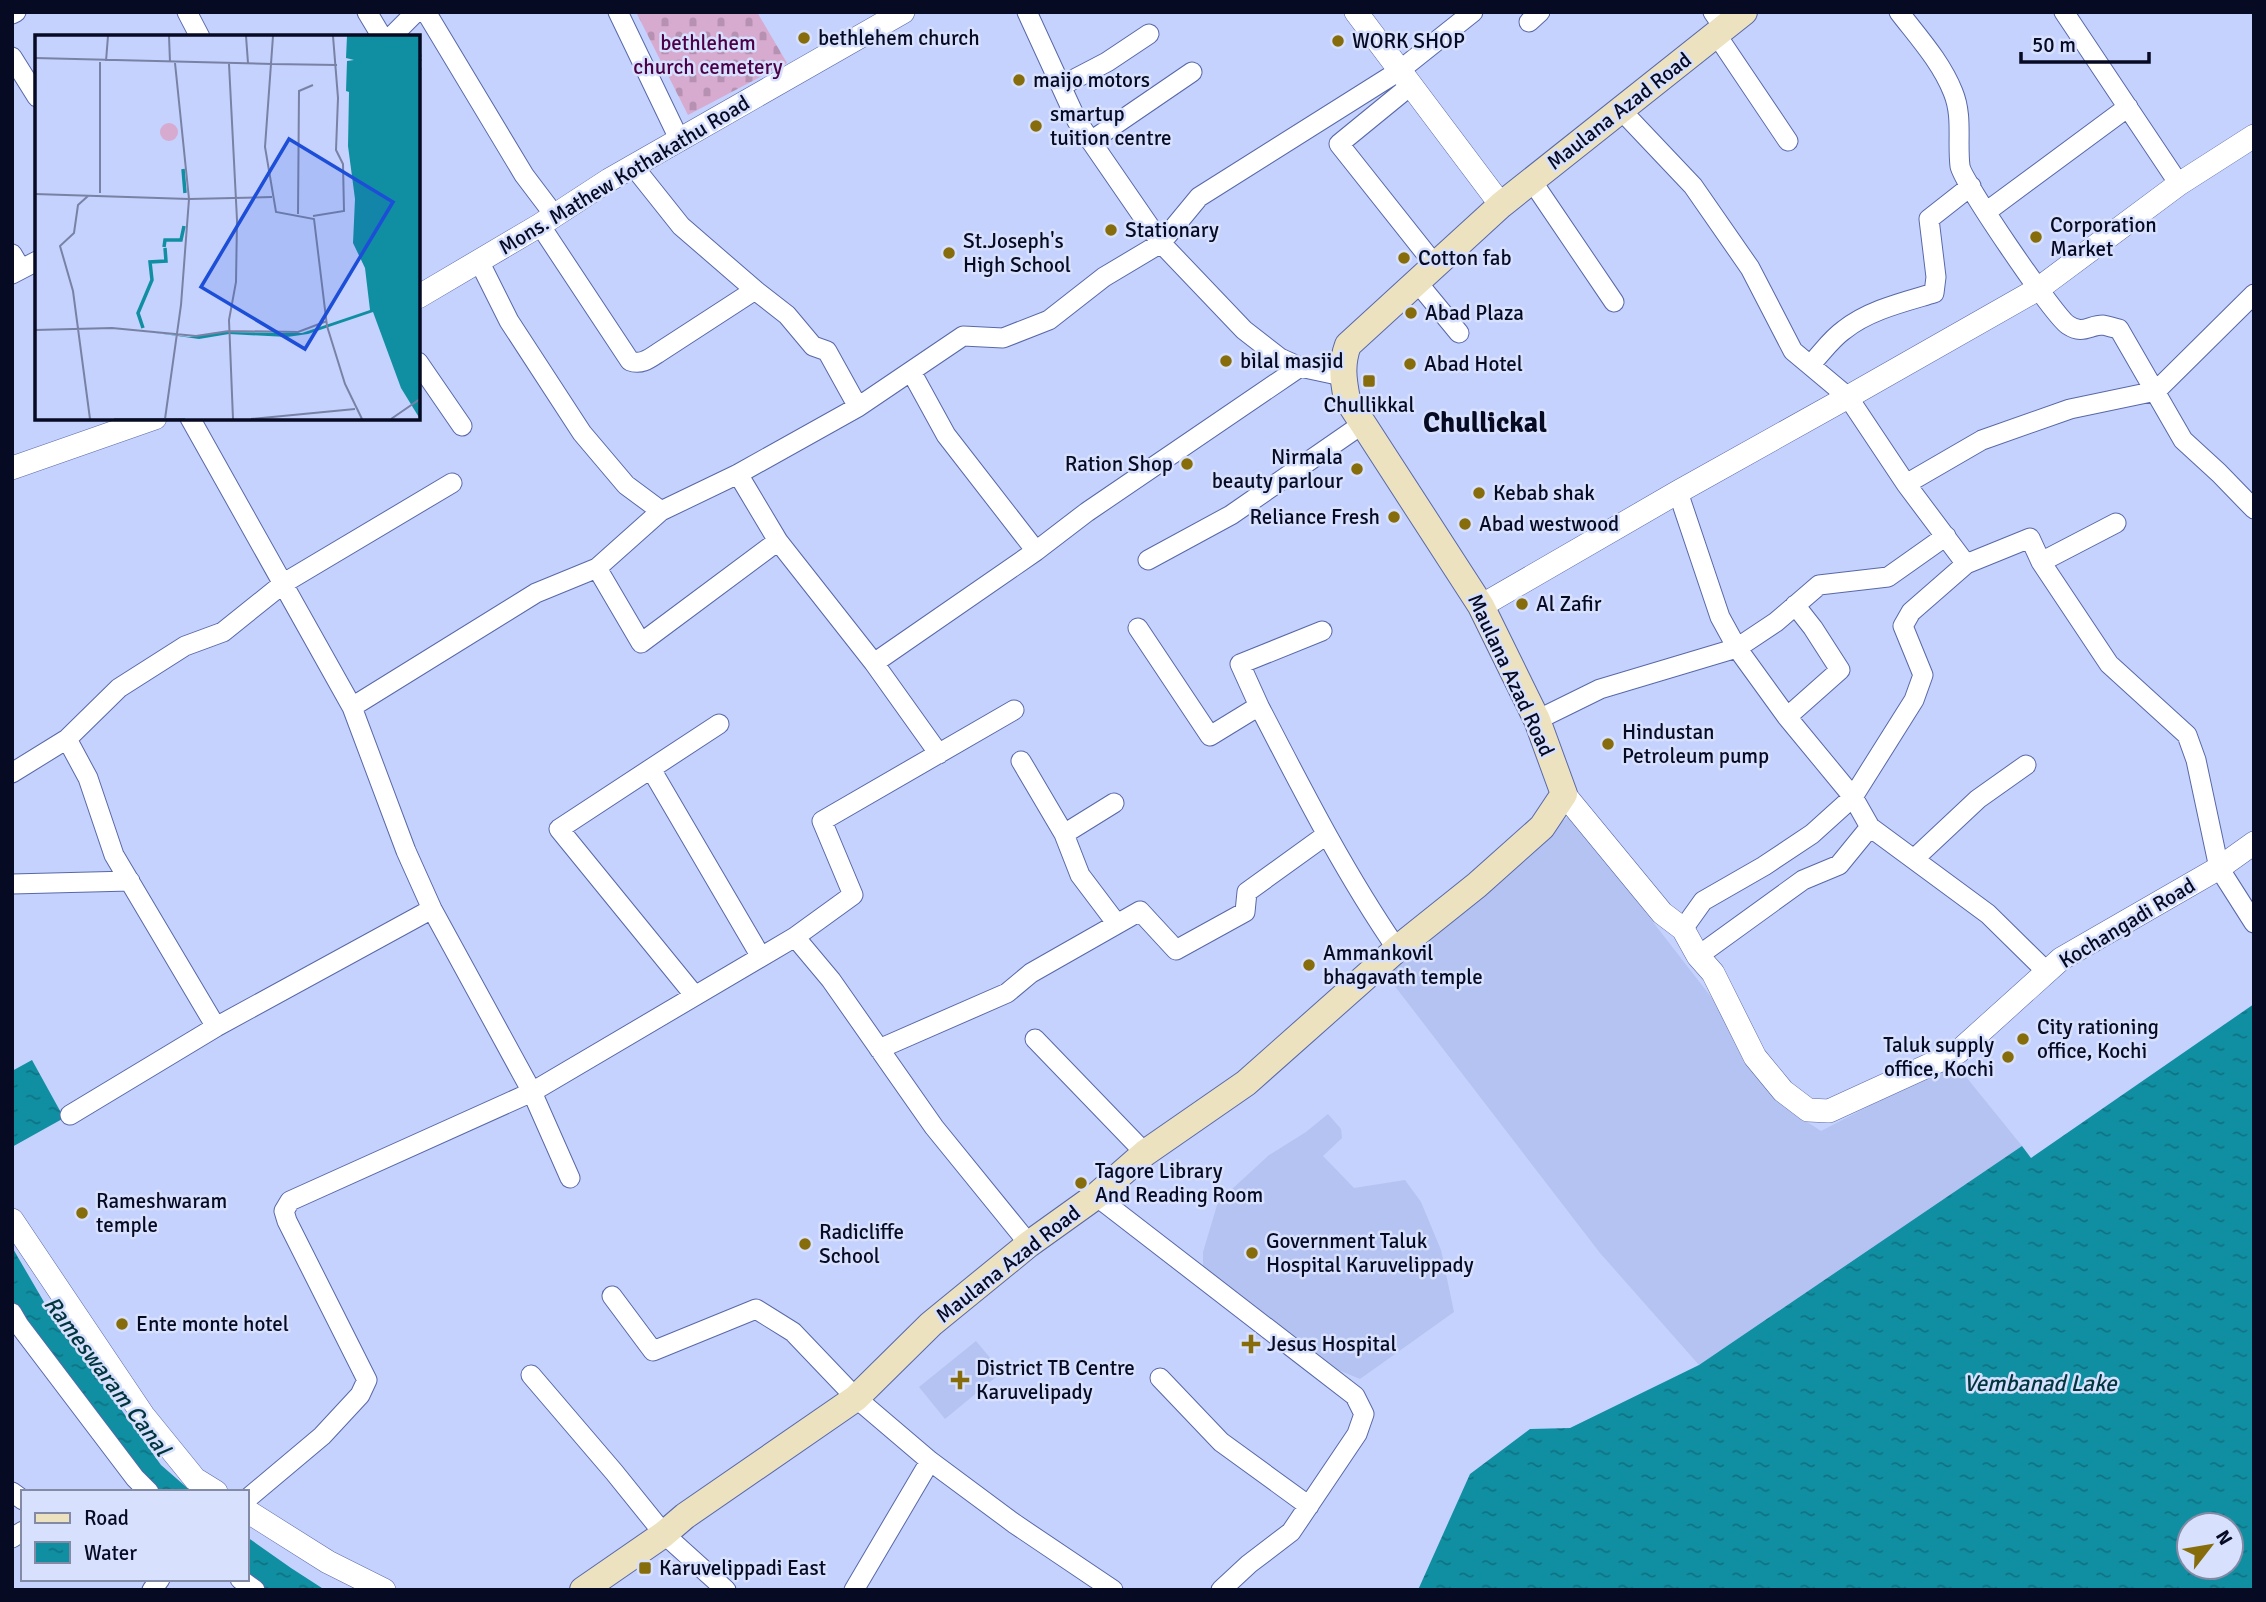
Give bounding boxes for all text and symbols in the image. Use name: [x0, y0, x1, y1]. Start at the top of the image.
scale bar: [2021, 21, 2149, 65]
place label: bethlehem church: [818, 25, 980, 51]
place label: WORK SHOP: [1352, 28, 1465, 54]
park label: bethlehem church cemetery: [633, 30, 783, 80]
marker: bethlehem church: [796, 30, 812, 46]
text: 50 m: [2032, 32, 2076, 58]
marker: WORK SHOP: [1330, 33, 1346, 49]
inset map: [35, 35, 420, 420]
street label: Maulana Azad Road: [1542, 47, 1696, 175]
place label: maijo motors: [1033, 67, 1150, 93]
marker: maijo motors: [1011, 72, 1027, 88]
street label: Mons. Mathew Kothakathu Road: [494, 90, 754, 260]
place label: smartup tuition centre: [1050, 101, 1171, 151]
marker: smartup tuition centre: [1028, 118, 1044, 134]
place label: Corporation Market: [2050, 212, 2157, 262]
place label: Stationary: [1125, 217, 1219, 243]
marker: Stationary: [1103, 222, 1119, 238]
place label: St.Joseph's High School: [963, 228, 1071, 278]
marker: Corporation Market: [2028, 229, 2044, 245]
marker: St.Joseph's High School: [941, 245, 957, 261]
place label: Cotton fab: [1418, 245, 1512, 271]
marker: Cotton fab: [1396, 250, 1412, 266]
place label: Abad Plaza: [1425, 300, 1524, 326]
marker: Abad Plaza: [1403, 305, 1419, 321]
place label: bilal masjid: [1240, 348, 1344, 374]
place label: Abad Hotel: [1424, 351, 1523, 377]
marker: bilal masjid: [1218, 353, 1234, 369]
marker: Abad Hotel: [1402, 356, 1418, 372]
marker: Chullikkal: [1361, 373, 1377, 389]
place label: Chullikkal: [1323, 392, 1415, 418]
district label: Chullickal: [1423, 406, 1547, 440]
place label: Nirmala beauty parlour: [1212, 444, 1343, 494]
place label: Ration Shop: [1065, 451, 1173, 477]
marker: Ration Shop: [1179, 456, 1195, 472]
marker: Nirmala beauty parlour: [1349, 461, 1365, 477]
place label: Kebab shak: [1493, 480, 1595, 506]
marker: Kebab shak: [1471, 485, 1487, 501]
place label: Reliance Fresh: [1249, 504, 1380, 530]
marker: Reliance Fresh: [1386, 509, 1402, 525]
place label: Abad westwood: [1479, 511, 1619, 537]
marker: Abad westwood: [1457, 516, 1473, 532]
street label: Maulana Azad Road: [1462, 590, 1560, 760]
place label: Al Zafir: [1536, 591, 1602, 617]
marker: Al Zafir: [1514, 596, 1530, 612]
place label: Hindustan Petroleum pump: [1622, 719, 1769, 769]
marker: Hindustan Petroleum pump: [1600, 736, 1616, 752]
street label: Kochangadi Road: [2054, 872, 2200, 974]
place label: Ammankovil bhagavath temple: [1323, 940, 1483, 990]
marker: Ammankovil bhagavath temple: [1301, 957, 1317, 973]
place label: City rationing office, Kochi: [2037, 1014, 2159, 1064]
marker: City rationing office, Kochi: [2015, 1031, 2031, 1047]
place label: Taluk supply office, Kochi: [1883, 1032, 1994, 1082]
marker: Taluk supply office, Kochi: [2000, 1049, 2016, 1065]
place label: Tagore Library And Reading Room: [1095, 1158, 1263, 1208]
marker: Tagore Library And Reading Room: [1073, 1175, 1089, 1191]
place label: Rameshwaram temple: [96, 1188, 227, 1238]
street label: Maulana Azad Road: [931, 1200, 1085, 1328]
marker: Rameshwaram temple: [74, 1205, 90, 1221]
place label: Radicliffe School: [819, 1219, 904, 1269]
place label: Government Taluk Hospital Karuvelippady: [1266, 1228, 1474, 1278]
marker: Radicliffe School: [797, 1236, 813, 1252]
marker: Government Taluk Hospital Karuvelippady: [1244, 1245, 1260, 1261]
water label: Rameswaram Canal: [37, 1290, 178, 1464]
place label: Ente monte hotel: [136, 1311, 289, 1337]
marker: Ente monte hotel: [114, 1316, 130, 1332]
place label: Jesus Hospital: [1267, 1331, 1397, 1357]
marker: Jesus Hospital: [1241, 1334, 1261, 1354]
place label: District TB Centre Karuvelipady: [976, 1355, 1135, 1405]
water label: Vembanad Lake: [1963, 1369, 2118, 1398]
marker: District TB Centre Karuvelipady: [950, 1370, 970, 1390]
legend: [21, 1490, 248, 1581]
text: Road: [84, 1505, 129, 1531]
north arrow: [2175, 1511, 2245, 1581]
text: N: [2210, 1526, 2237, 1550]
text: Water: [84, 1540, 137, 1566]
place label: Karuvelippadi East: [659, 1555, 826, 1581]
marker: Karuvelippadi East: [637, 1560, 653, 1576]

